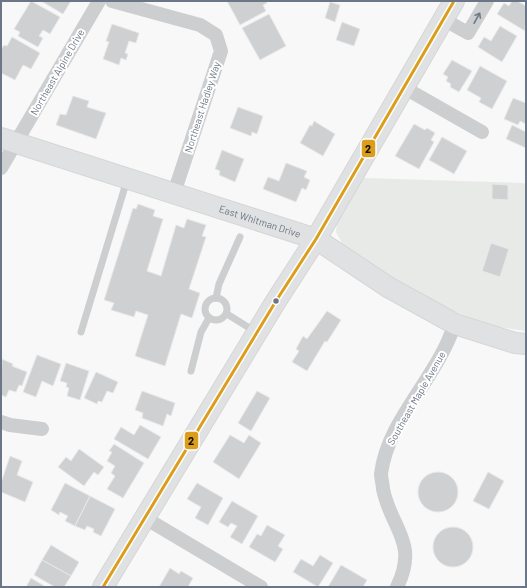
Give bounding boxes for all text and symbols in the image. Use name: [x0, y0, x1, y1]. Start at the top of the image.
one-way arrow: [474, 12, 482, 24]
street label: Northeast Alpine Drive: [28, 27, 86, 117]
street label: Northeast Hadley Way: [182, 60, 222, 154]
line badge: 2: [361, 139, 376, 158]
text: 2: [365, 142, 371, 155]
street label: East Whitman Drive: [218, 202, 302, 240]
unlabelled marker: [271, 296, 281, 306]
street label: Southeast Maple Avenue: [384, 349, 448, 447]
line badge: 2: [184, 431, 199, 450]
text: 2: [188, 434, 194, 447]

